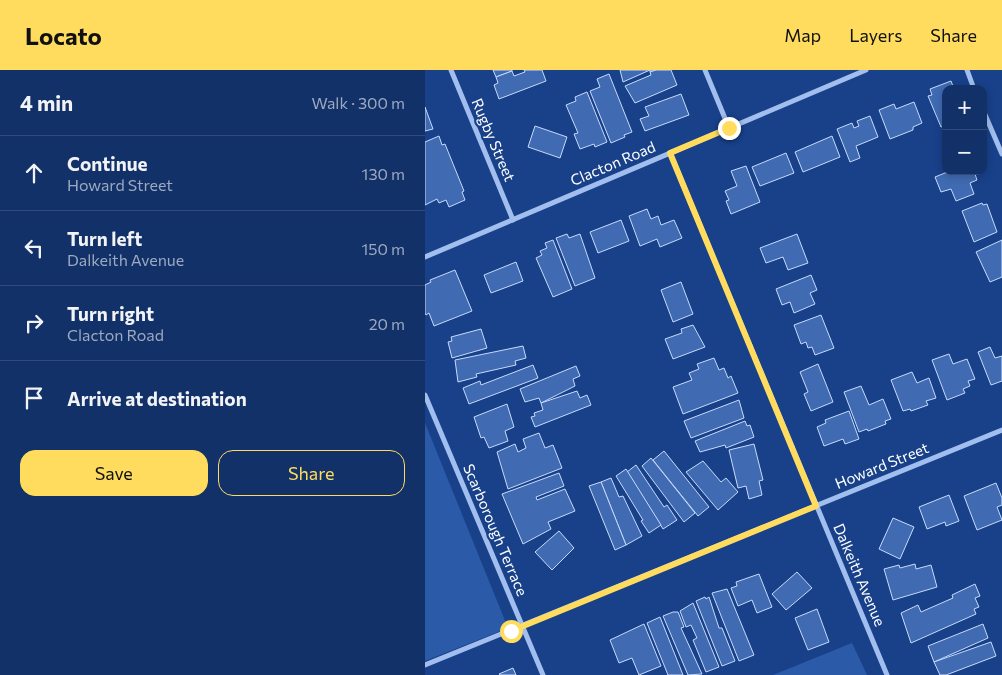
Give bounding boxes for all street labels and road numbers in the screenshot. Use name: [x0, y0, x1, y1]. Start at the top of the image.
street label: Rugby Street: [468, 95, 519, 184]
street label: Clacton Road: [567, 137, 658, 189]
street label: Howard Street: [832, 438, 931, 492]
street label: Scarborough Terrace: [460, 461, 532, 599]
street label: Dalkeith Avenue: [830, 521, 890, 629]

